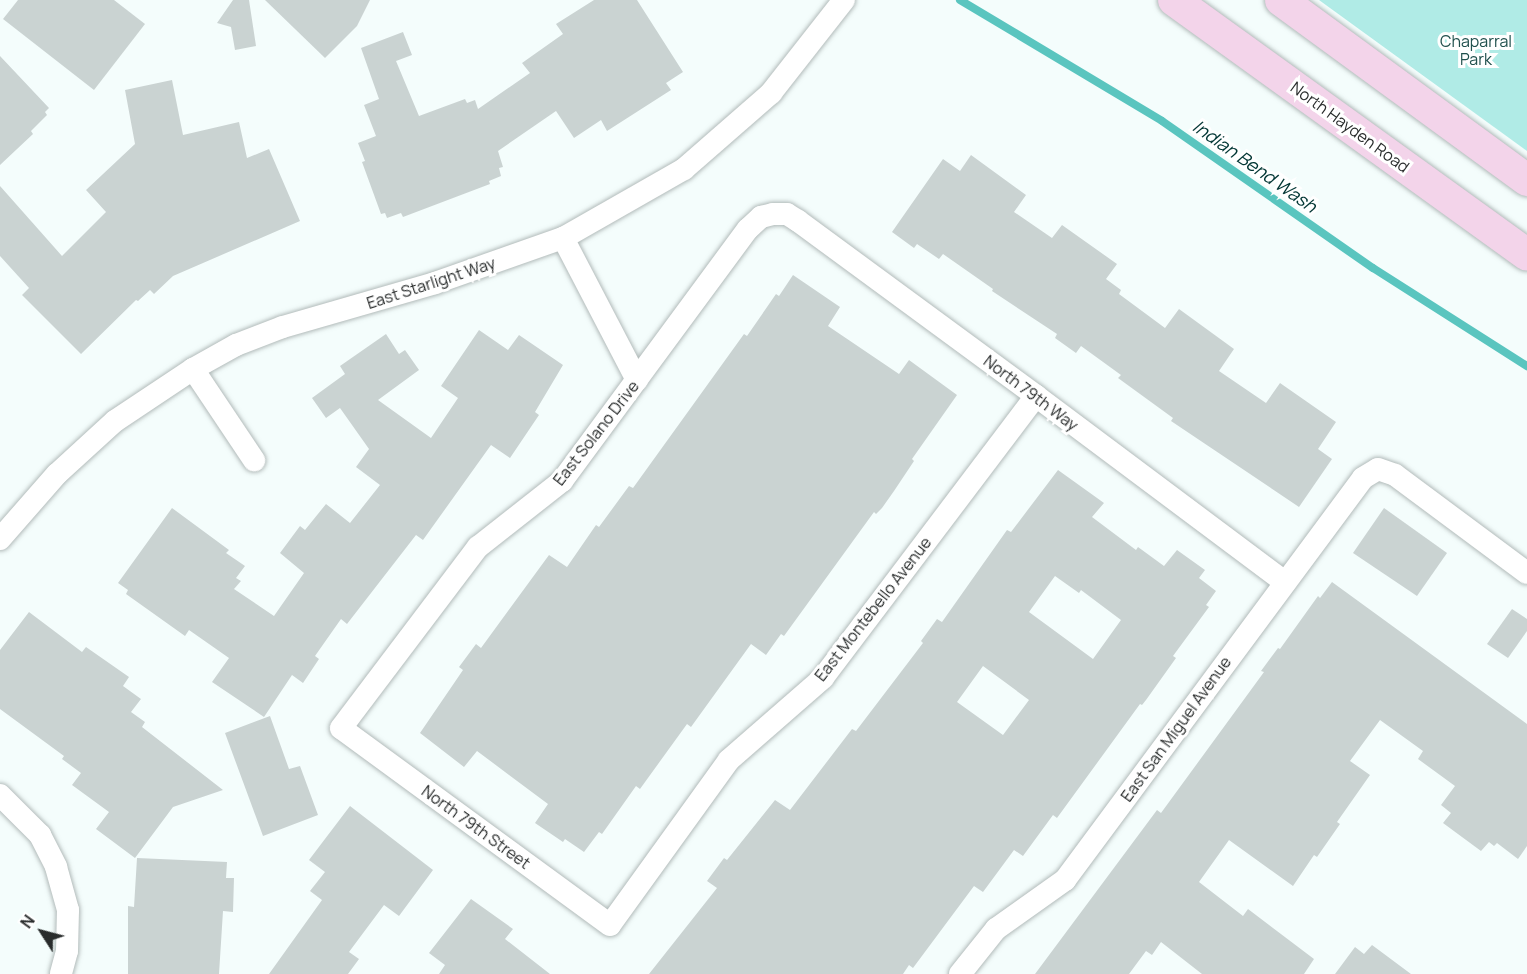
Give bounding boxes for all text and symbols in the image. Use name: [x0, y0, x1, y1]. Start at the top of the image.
park label: Chaparral Park: [1440, 31, 1512, 69]
street label: North Hayden Road: [1287, 78, 1413, 176]
water label: Indian Bend Wash: [1189, 115, 1321, 217]
street label: East Starlight Way: [364, 253, 498, 313]
street label: North 79th Way: [980, 351, 1082, 435]
street label: East Solano Drive: [549, 377, 643, 489]
street label: East Montebello Avenue: [811, 533, 935, 685]
street label: East San Miguel Avenue: [1117, 653, 1235, 805]
street label: North 79th Street: [418, 781, 534, 873]
north arrow: [12, 902, 72, 962]
text: N: [15, 910, 40, 933]

